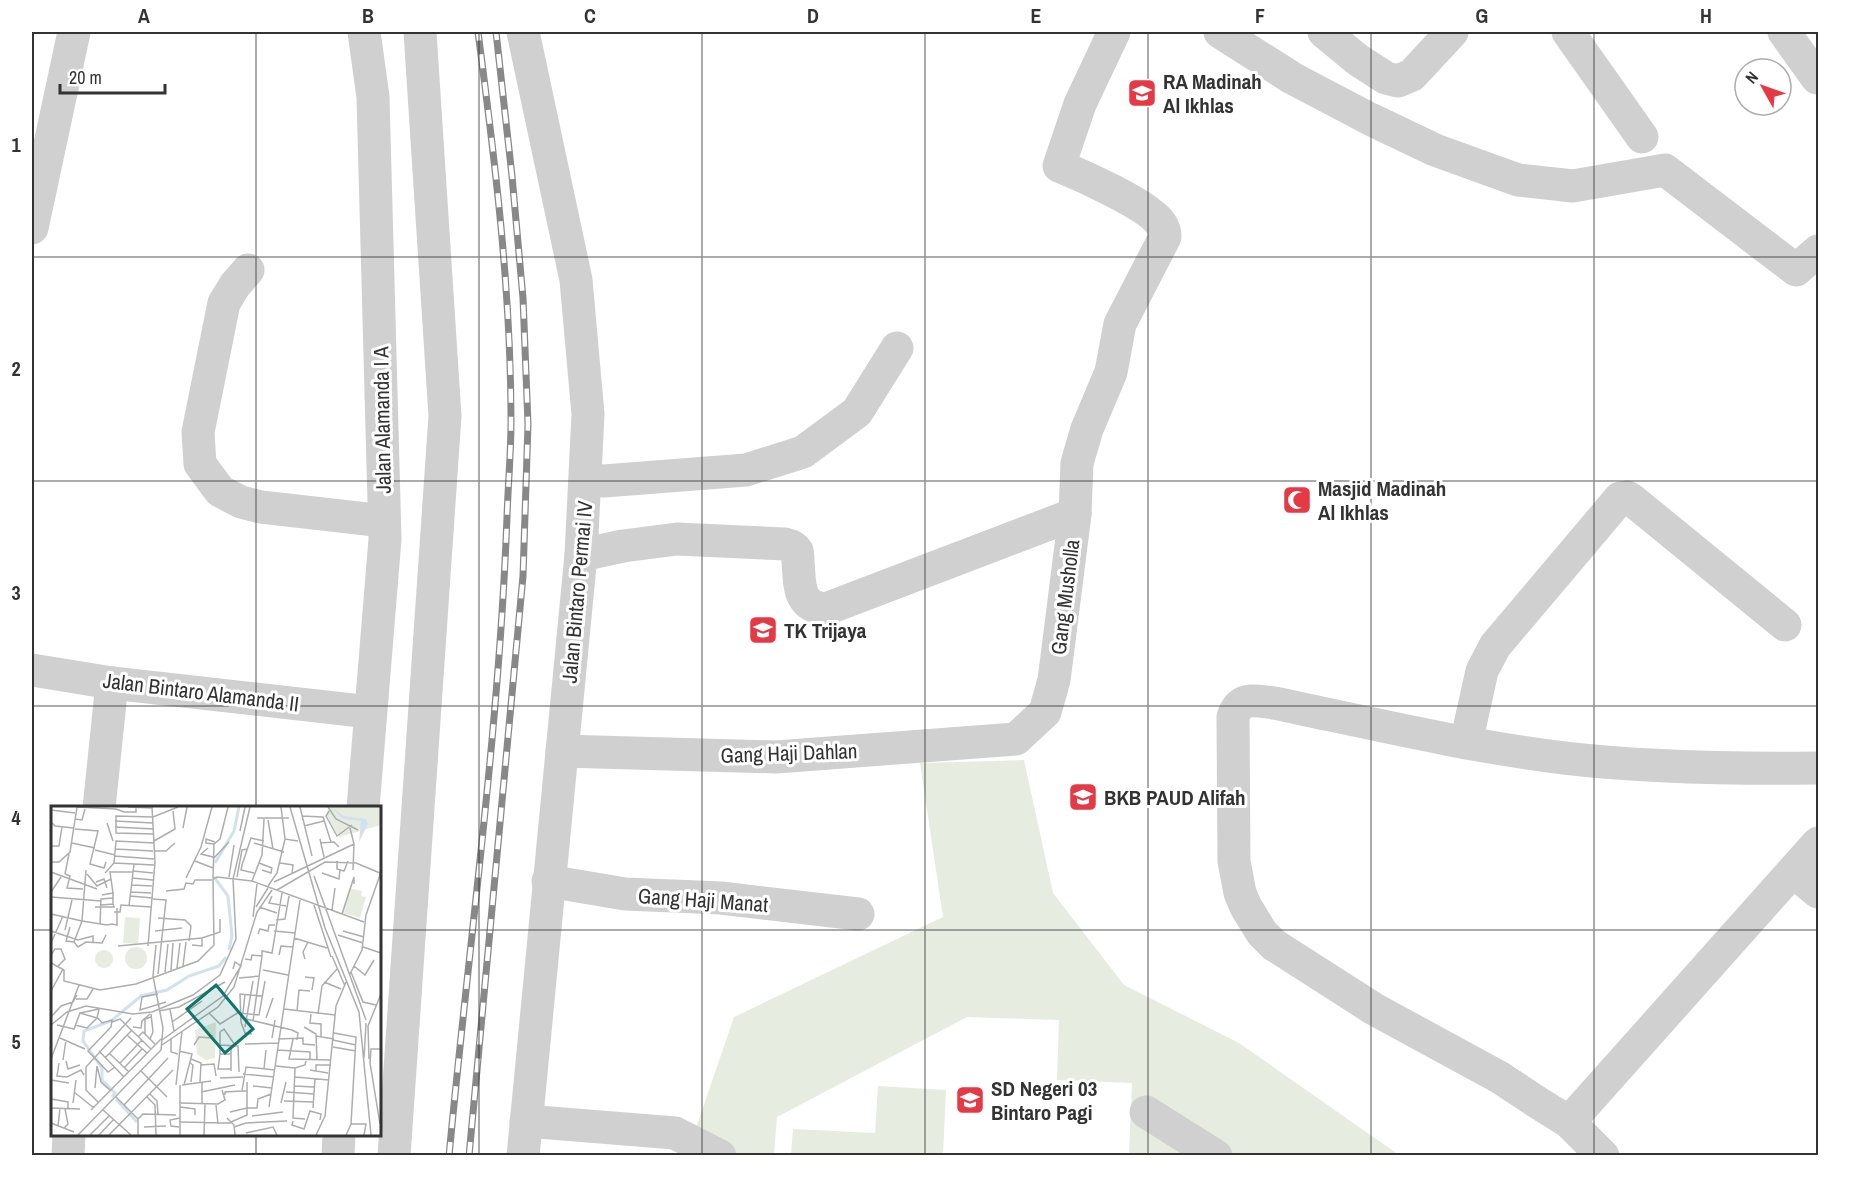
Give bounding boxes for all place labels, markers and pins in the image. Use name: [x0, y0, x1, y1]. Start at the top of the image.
place label: RA Madinah Al Ikhlas: [1163, 67, 1262, 120]
school or university icon: RA Madinah Al Ikhlas: [1126, 77, 1158, 109]
place label: Masjid Madinah Al Ikhlas: [1318, 474, 1446, 527]
mosque icon: Masjid Madinah Al Ikhlas: [1281, 484, 1313, 516]
school or university icon: TK Trijaya: [747, 614, 779, 646]
place label: TK Trijaya: [784, 616, 867, 645]
school or university icon: BKB PAUD Alifah: [1067, 781, 1099, 813]
place label: BKB PAUD Alifah: [1104, 783, 1246, 812]
place label: SD Negeri 03 Bintaro Pagi: [991, 1074, 1097, 1127]
school or university icon: SD Negeri 03 Bintaro Pagi: [954, 1084, 986, 1116]

